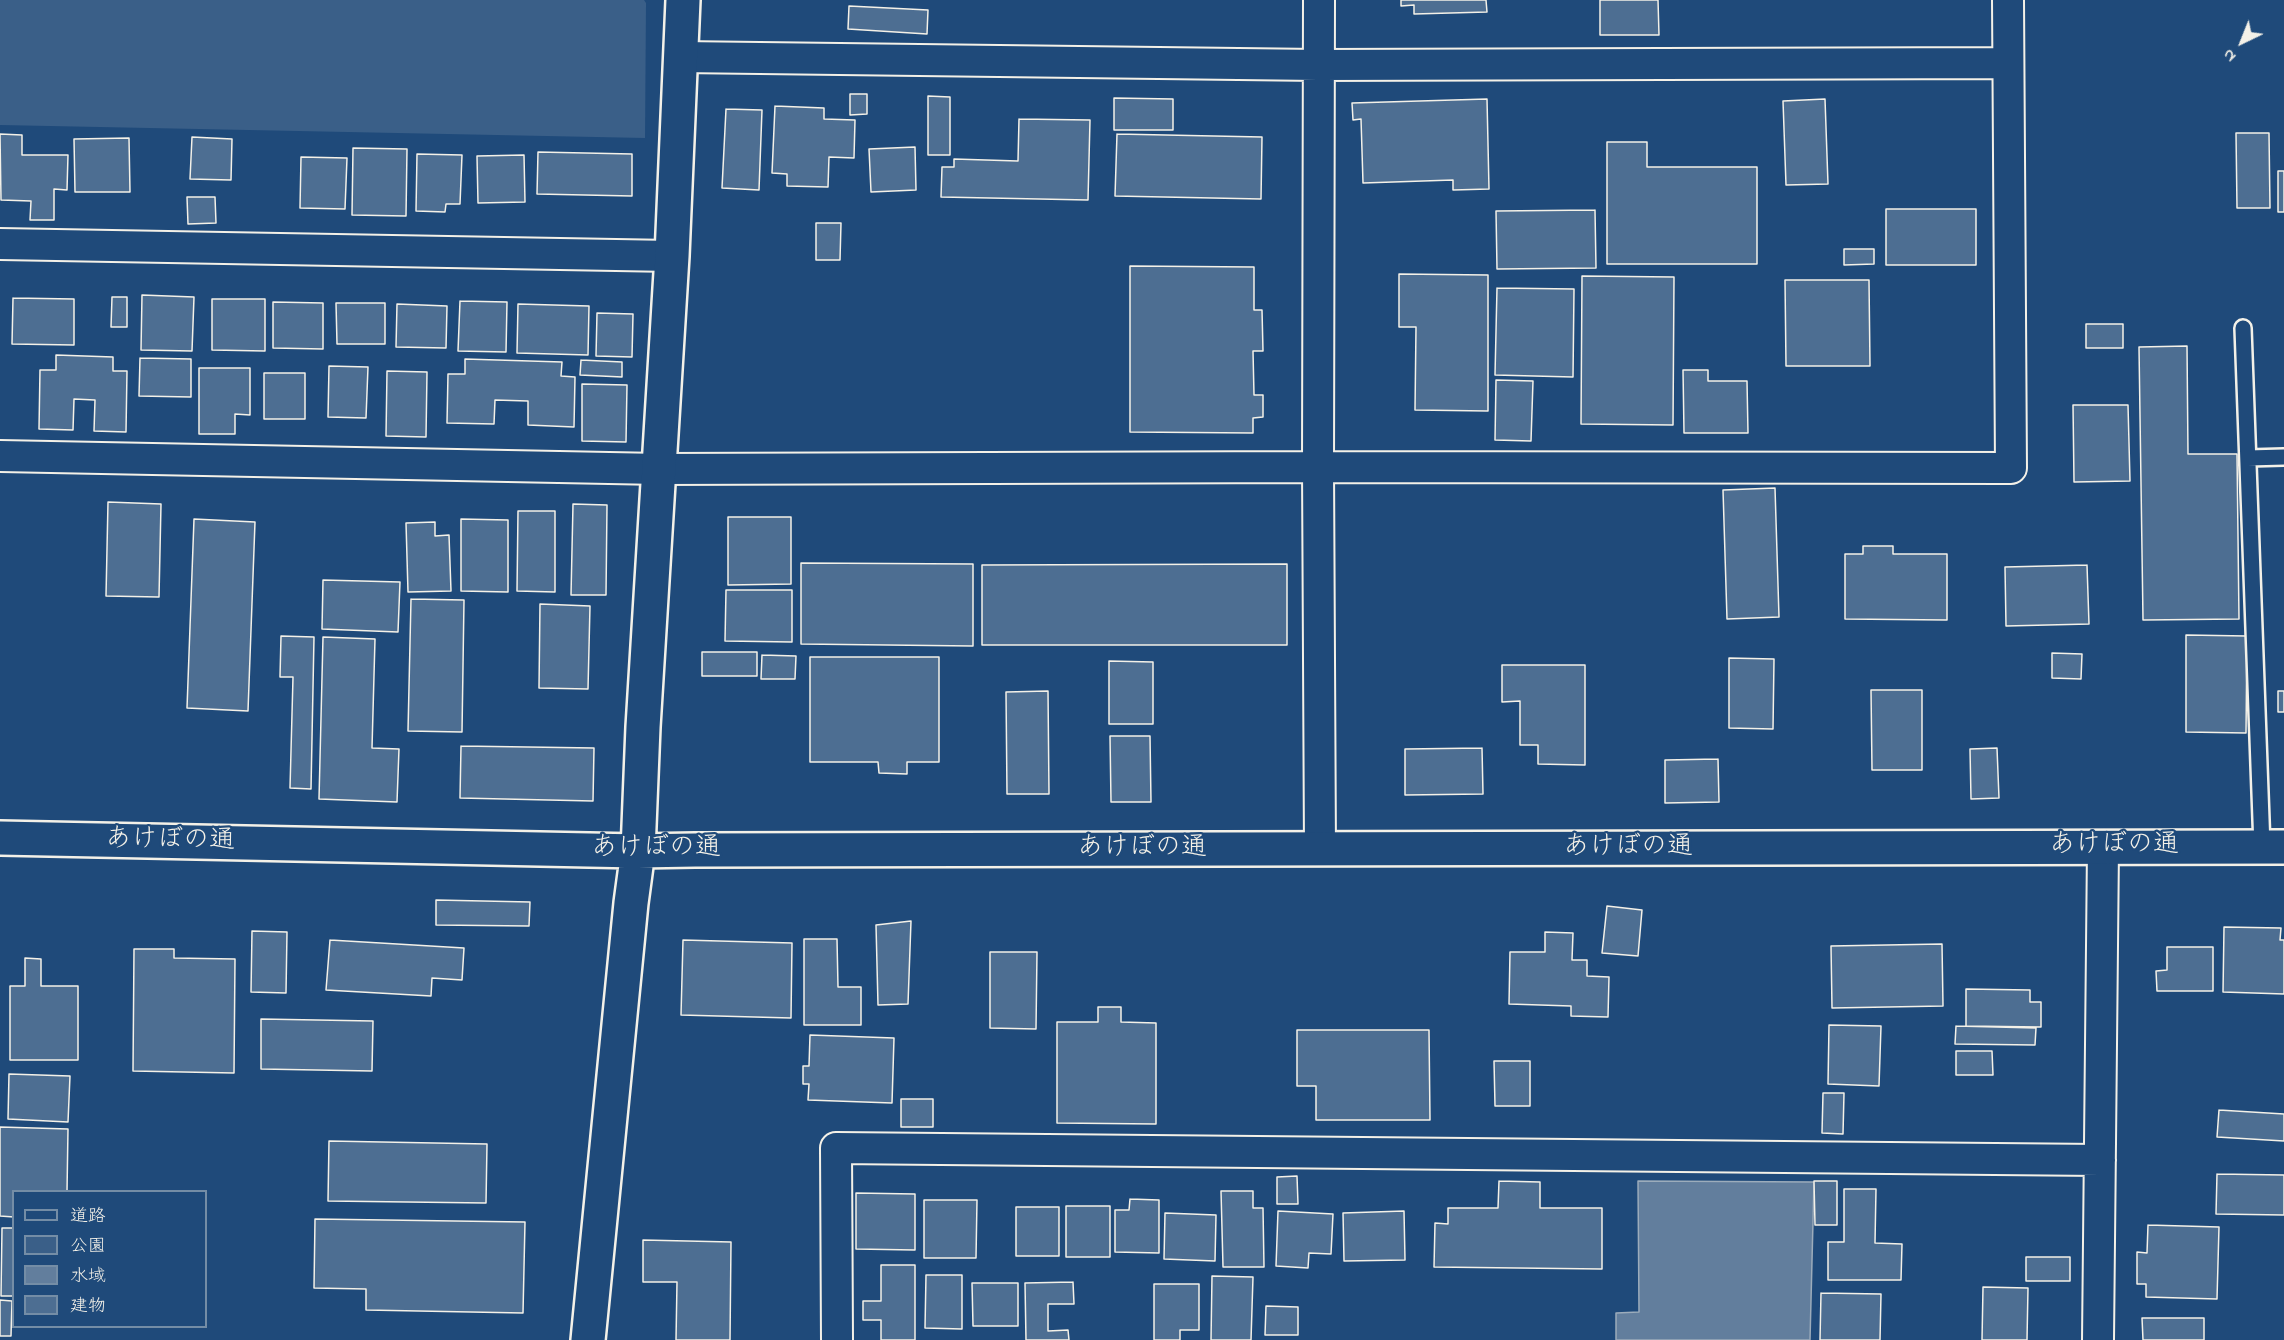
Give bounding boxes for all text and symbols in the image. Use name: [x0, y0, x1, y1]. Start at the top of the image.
north arrow: [2212, 12, 2272, 72]
text: N: [2218, 43, 2242, 68]
street label: あけぼの通: [105, 825, 235, 859]
street label: あけぼの通: [2049, 831, 2179, 863]
street label: あけぼの通: [1563, 833, 1693, 865]
street label: あけぼの通: [591, 834, 721, 866]
street label: あけぼの通: [1077, 834, 1207, 866]
legend: [12, 1190, 207, 1328]
text: 道路: [70, 1204, 106, 1230]
text: 公園: [70, 1234, 106, 1260]
text: 水域: [70, 1264, 106, 1290]
text: 建物: [70, 1294, 106, 1320]

